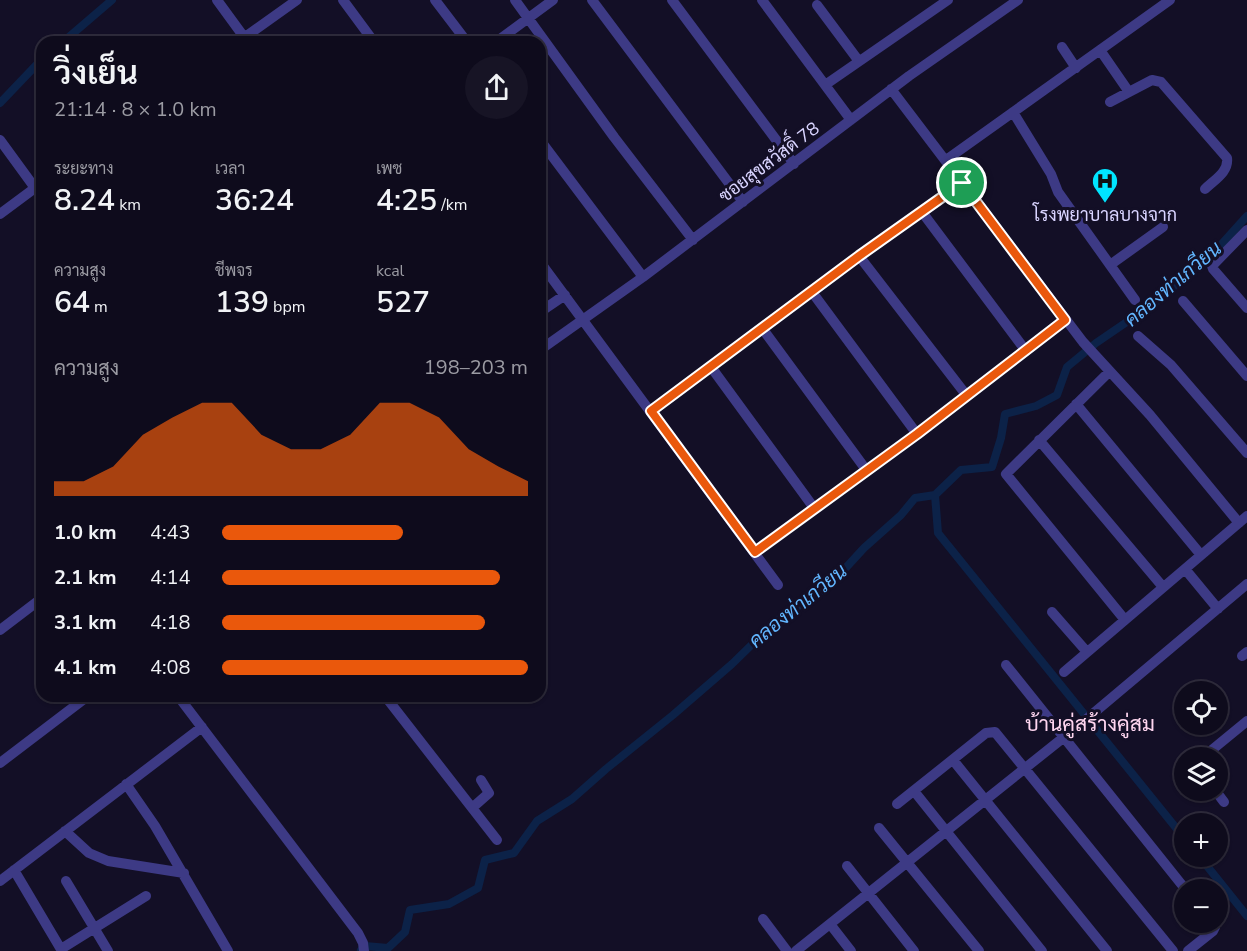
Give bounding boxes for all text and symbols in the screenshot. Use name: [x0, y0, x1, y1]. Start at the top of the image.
text: วิ่งเย็น: [54, 51, 138, 96]
button: share: [465, 56, 528, 119]
text: 21:14 · 8 × 1.0 km: [54, 96, 217, 123]
street label: ซอยสุขสวัสดิ์ 78: [711, 113, 824, 208]
pin: [936, 157, 987, 208]
text: ระยะทาง: [54, 158, 114, 180]
text: เวลา: [215, 158, 245, 180]
text: เพซ: [376, 158, 402, 180]
icon: arrive: [945, 166, 978, 199]
hospital icon: โรงพยาบาลบางจาก: [1090, 166, 1120, 204]
text: 8.24: [54, 180, 115, 221]
text: 36:24: [215, 180, 294, 221]
text: 4:25: [376, 180, 437, 221]
text: km: [115, 194, 141, 216]
text: /km: [437, 194, 467, 216]
place label: โรงพยาบาลบางจาก: [1032, 202, 1177, 227]
water label: คลองท่าเกวียน: [1119, 235, 1228, 333]
text: ความสูง: [54, 260, 106, 282]
text: ชีพจร: [215, 260, 253, 282]
text: kcal: [376, 260, 404, 282]
text: 64: [54, 282, 90, 323]
text: 139: [215, 282, 269, 323]
text: 527: [376, 282, 430, 323]
text: m: [90, 296, 108, 318]
text: bpm: [269, 296, 305, 318]
text: 198–203 m: [424, 354, 528, 381]
text: ความสูง: [54, 355, 119, 382]
text: 1.0 km: [54, 519, 117, 546]
text: 4:43: [150, 519, 191, 546]
water label: คลองท่าเกวียน: [743, 558, 853, 654]
text: 2.1 km: [54, 564, 117, 591]
text: 4:14: [150, 564, 191, 591]
text: 3.1 km: [54, 609, 117, 636]
text: 4:18: [150, 609, 191, 636]
text: 4.1 km: [54, 654, 117, 681]
text: 4:08: [150, 654, 191, 681]
map controls: [1174, 681, 1228, 933]
button: locate: [1174, 681, 1228, 735]
district label: บ้านคู่สร้างคู่สม: [1025, 710, 1155, 739]
button: layers: [1174, 747, 1228, 801]
button: +: [1174, 813, 1228, 867]
button: −: [1174, 879, 1228, 933]

